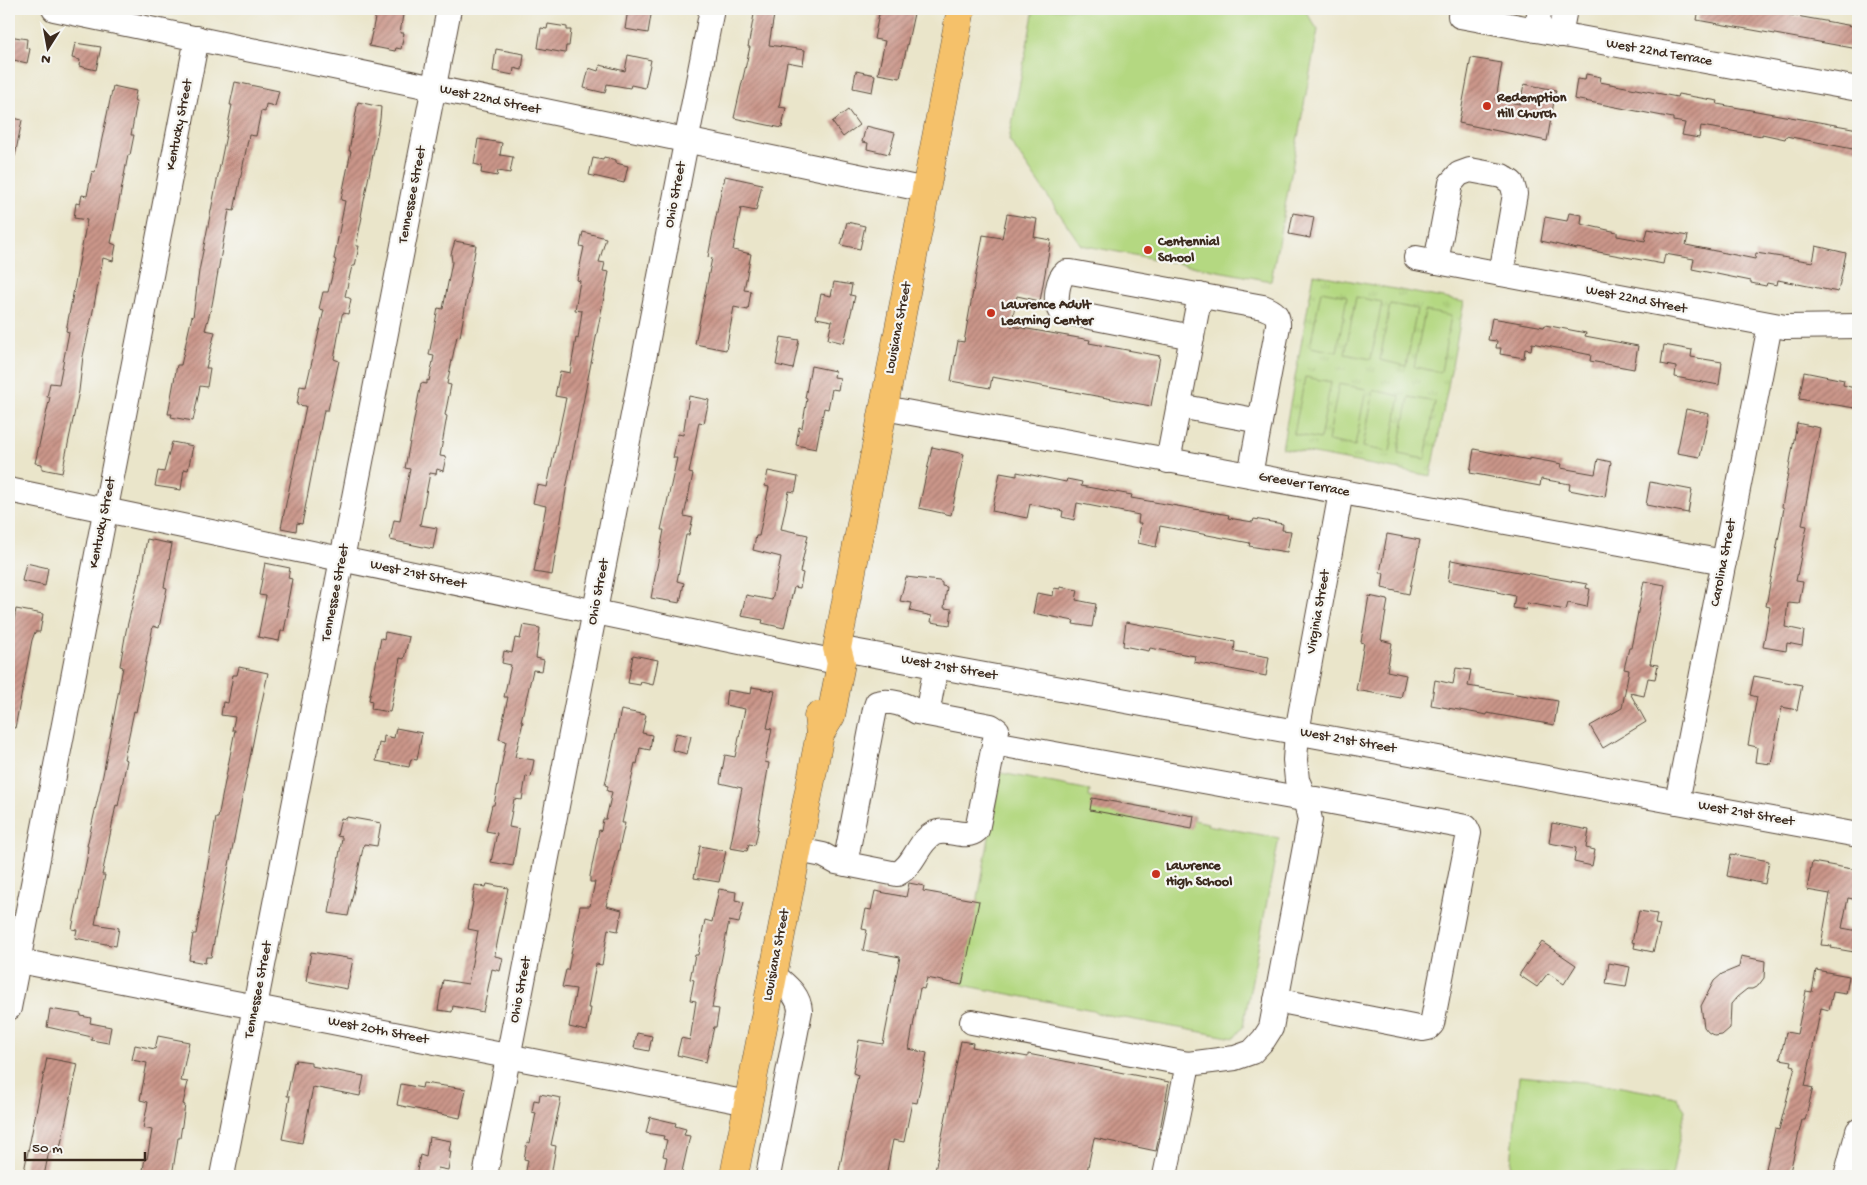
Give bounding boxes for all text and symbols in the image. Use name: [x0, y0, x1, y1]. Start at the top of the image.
north arrow: [22, 22, 72, 72]
street label: West 22nd Terrace: [1605, 35, 1714, 71]
text: N: [40, 49, 52, 68]
street label: Kentucky Street: [163, 77, 197, 172]
street label: West 22nd Street: [438, 81, 543, 119]
place label: Redemption Hill Church: [1496, 90, 1567, 123]
marker: Redemption Hill Church: [1481, 100, 1493, 112]
street label: Tennessee Street: [395, 144, 431, 246]
street label: Ohio Street: [661, 159, 691, 229]
place label: Centennial School: [1157, 234, 1220, 267]
marker: Centennial School: [1142, 244, 1154, 256]
street label: Louisiana Street: [882, 279, 916, 375]
street label: West 22nd Street: [1584, 282, 1689, 318]
place label: Lawrence Adult Learning Center: [1001, 297, 1095, 330]
marker: Lawrence Adult Learning Center: [985, 307, 997, 319]
street label: Greever Terrace: [1257, 469, 1352, 502]
street label: Kentucky Street: [86, 475, 120, 570]
street label: Carolina Street: [1707, 517, 1741, 608]
street label: Tennessee Street: [318, 542, 354, 644]
street label: Ohio Street: [584, 556, 614, 626]
street label: West 21st Street: [369, 557, 469, 594]
street label: Virginia Street: [1303, 567, 1335, 656]
street label: West 21st Street: [900, 651, 1000, 685]
street label: West 21st Street: [1299, 724, 1399, 758]
street label: West 21st Street: [1697, 797, 1797, 831]
place label: Lawrence High School: [1166, 858, 1232, 891]
marker: Lawrence High School: [1150, 868, 1162, 880]
street label: Louisiana Street: [760, 906, 794, 1002]
street label: Tennessee Street: [241, 939, 277, 1041]
street label: Ohio Street: [506, 954, 536, 1024]
street label: West 20th Street: [326, 1013, 431, 1049]
scale bar: [25, 1130, 145, 1162]
text: 50 m: [32, 1140, 63, 1158]

